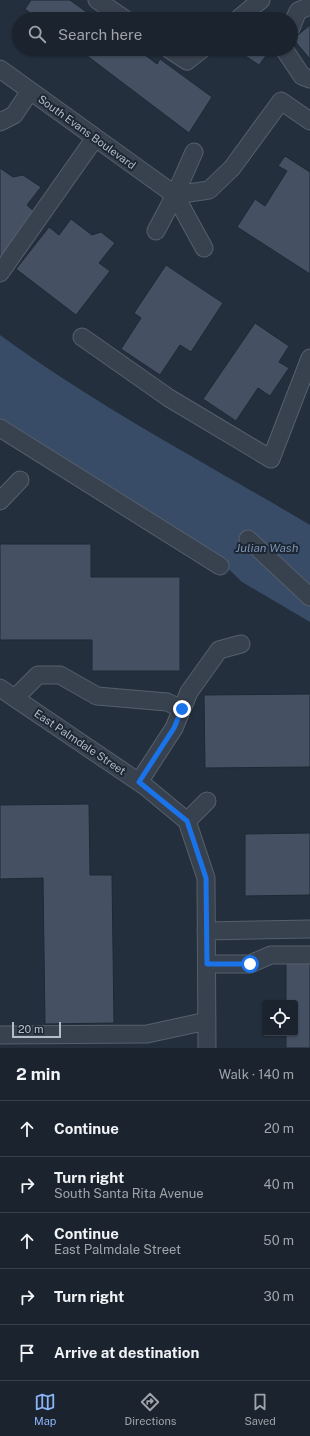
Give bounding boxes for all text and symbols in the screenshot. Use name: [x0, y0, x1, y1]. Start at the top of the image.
search box: [12, 12, 298, 56]
icon: search: [26, 23, 48, 45]
text: Search here: [58, 26, 142, 43]
street label: South Evans Boulevard: [36, 93, 138, 171]
water label: Julian Wash: [236, 541, 299, 555]
route end: [173, 700, 191, 718]
street label: East Palmdale Street: [32, 707, 128, 777]
route start: [241, 955, 259, 973]
map controls: [262, 1000, 298, 1036]
button: locate: [262, 1000, 298, 1036]
scale bar: [12, 1020, 61, 1039]
text: 20 m: [18, 1023, 43, 1035]
text: 2 min: [16, 1064, 61, 1084]
text: Walk · 140 m: [219, 1067, 294, 1082]
icon: ahead: [16, 1118, 38, 1140]
text: Continue: [54, 1120, 119, 1137]
text: 20 m: [264, 1121, 294, 1136]
text: Turn right: [54, 1169, 124, 1186]
icon: right: [16, 1174, 38, 1196]
text: 40 m: [263, 1177, 294, 1192]
text: South Santa Rita Avenue: [54, 1186, 204, 1201]
text: Continue: [54, 1225, 119, 1242]
icon: ahead: [16, 1230, 38, 1252]
text: 50 m: [263, 1233, 294, 1248]
text: East Palmdale Street: [54, 1242, 181, 1257]
icon: right: [16, 1286, 38, 1308]
text: Turn right: [54, 1288, 124, 1305]
text: 30 m: [264, 1289, 294, 1304]
icon: arrive: [16, 1342, 38, 1364]
text: Arrive at destination: [54, 1344, 199, 1361]
tab: Map: [34, 1391, 56, 1427]
tab: Directions: [125, 1391, 176, 1427]
tab: Saved: [244, 1391, 276, 1427]

